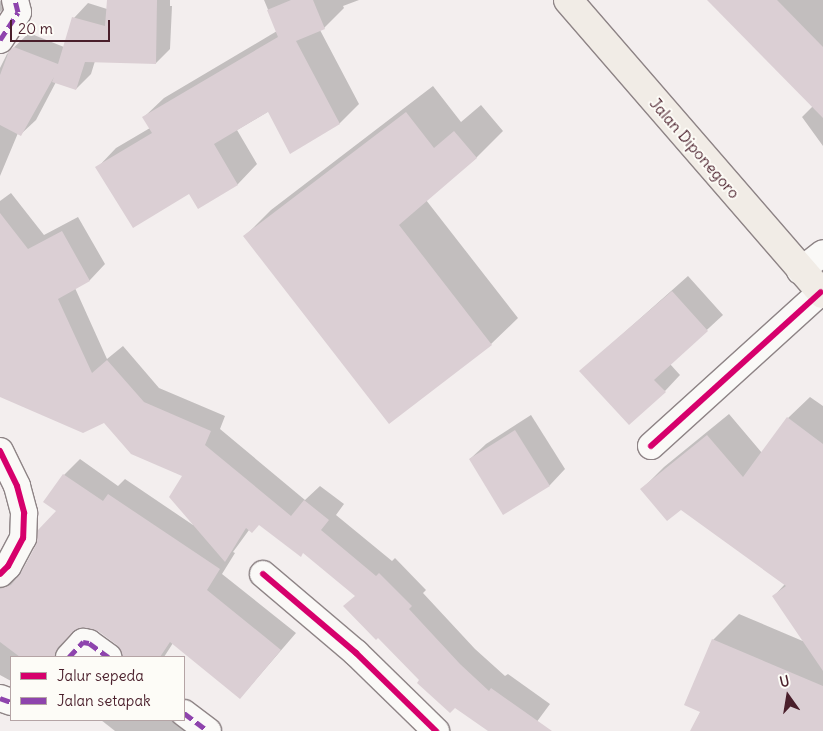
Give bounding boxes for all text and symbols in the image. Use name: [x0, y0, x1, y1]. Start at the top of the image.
scale bar: [12, 10, 112, 42]
text: 20 m: [18, 19, 53, 38]
street label: Jalan Diponegoro: [646, 94, 744, 202]
legend: [10, 656, 185, 721]
text: Jalur sepeda: [57, 666, 144, 685]
north arrow: [763, 671, 813, 721]
text: U: [778, 672, 791, 691]
text: Jalan setapak: [57, 691, 151, 710]

